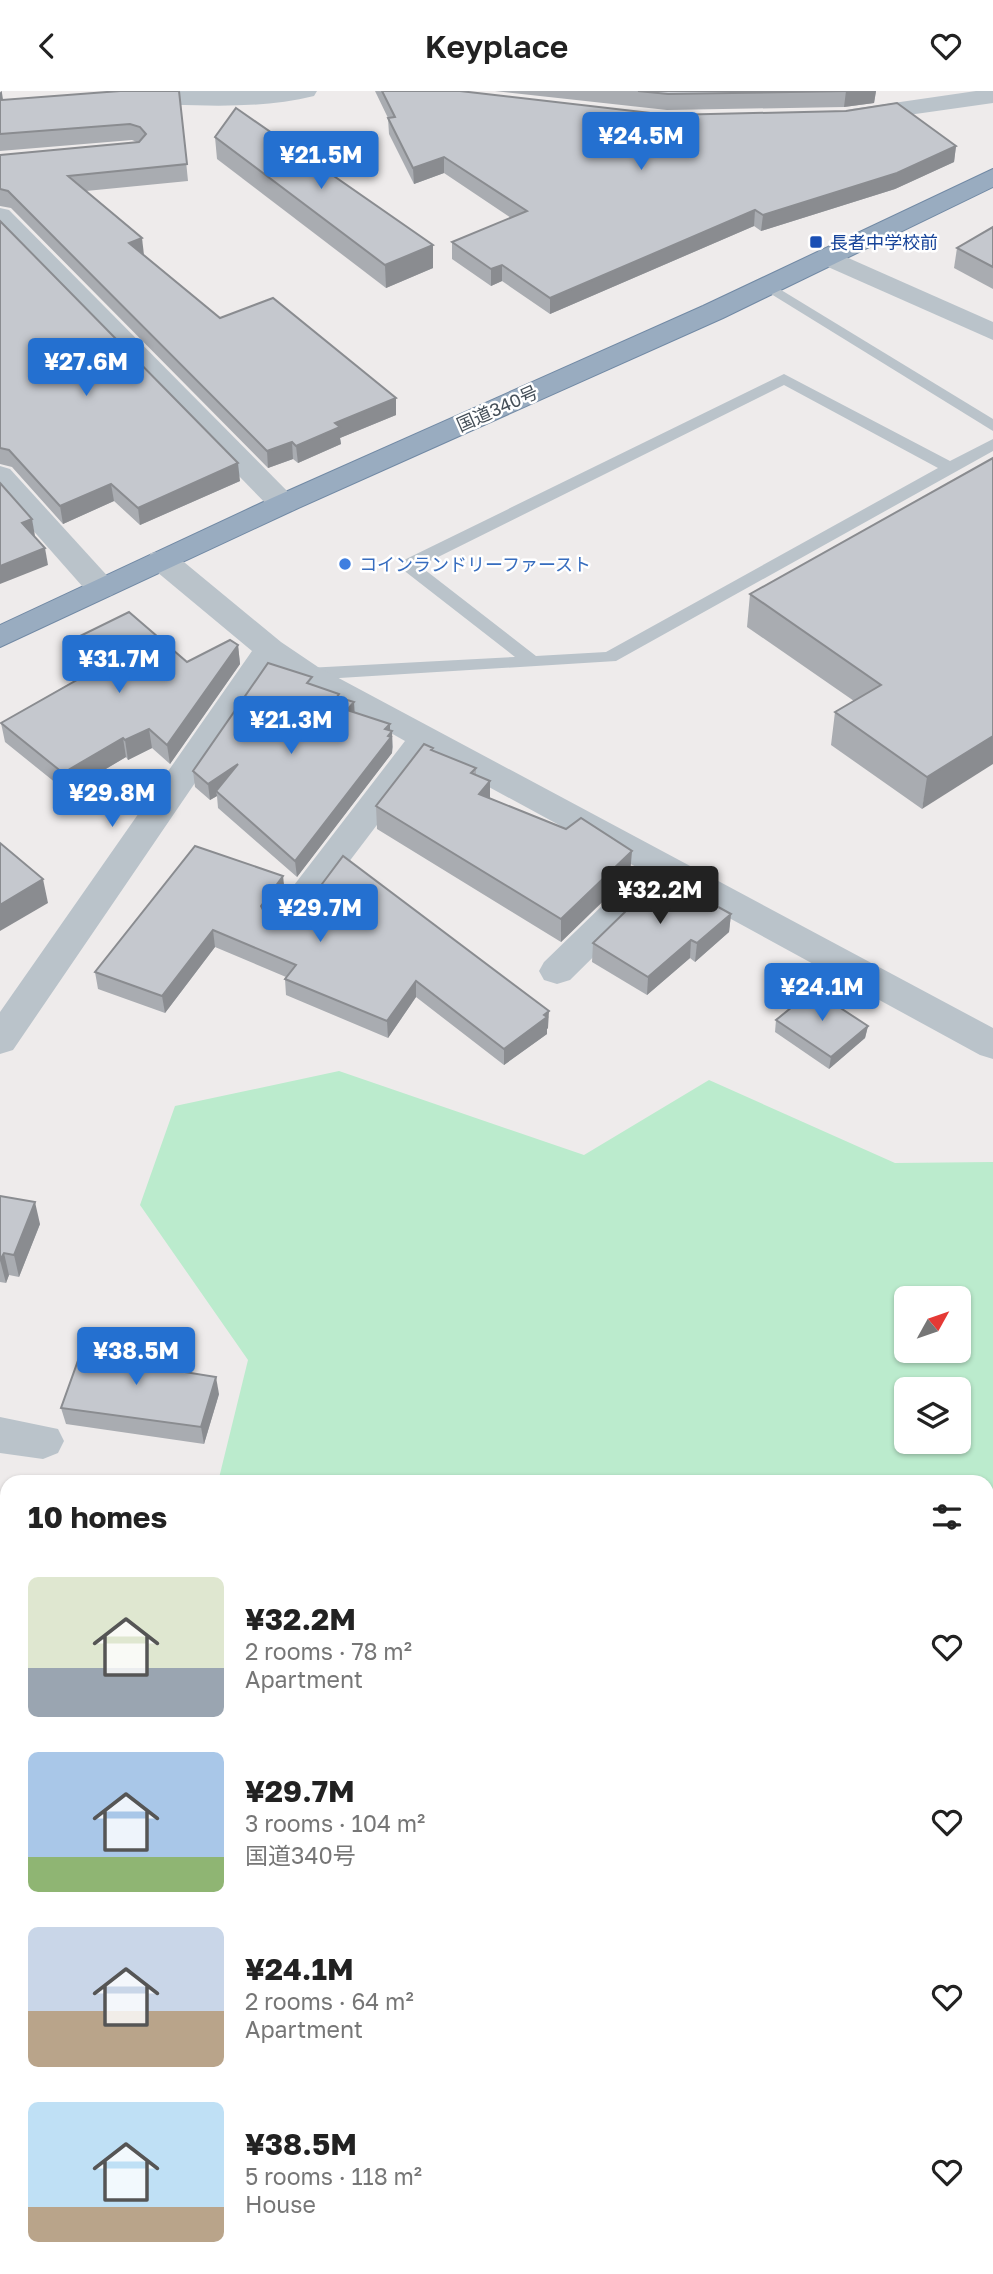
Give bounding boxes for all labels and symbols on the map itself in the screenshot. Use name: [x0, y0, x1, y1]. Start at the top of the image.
pin: ¥24.5M: [584, 113, 698, 172]
pin: ¥21.5M: [264, 132, 378, 191]
place label: 長者中学校前: [830, 231, 938, 253]
marker: 長者中学校前: [808, 234, 824, 250]
pin: ¥27.6M: [29, 338, 143, 398]
street label: 国道340号: [453, 380, 541, 436]
place label: コインランドリーファースト: [359, 553, 591, 575]
marker: コインランドリーファースト: [337, 556, 353, 572]
pin: ¥31.7M: [62, 635, 176, 695]
pin: ¥21.3M: [234, 697, 348, 756]
pin: ¥29.8M: [55, 769, 169, 829]
pin: ¥32.2M: [603, 867, 717, 926]
pin: ¥29.7M: [263, 885, 377, 944]
pin: ¥24.1M: [765, 963, 879, 1023]
north arrow: [894, 1286, 971, 1363]
pin: ¥38.5M: [79, 1327, 193, 1387]

